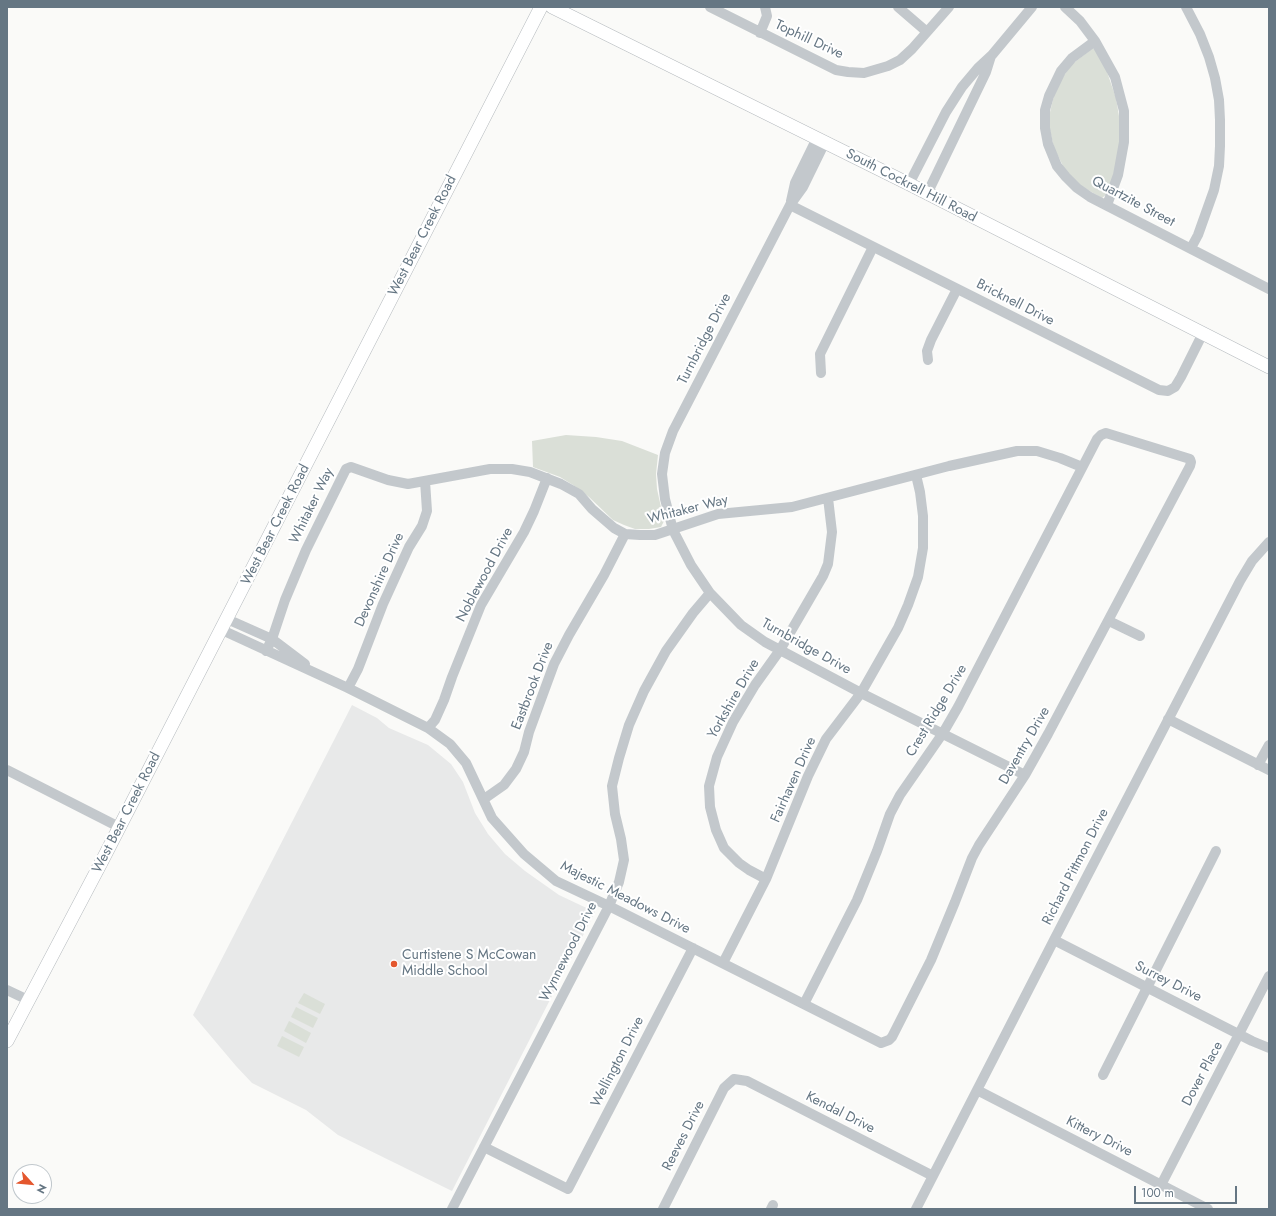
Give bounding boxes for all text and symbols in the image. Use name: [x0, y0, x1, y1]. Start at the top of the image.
street label: Tophill Drive: [772, 17, 846, 63]
street label: South Cockrell Hill Road: [843, 146, 979, 226]
street label: West Bear Creek Road: [385, 173, 461, 299]
street label: Quartzite Street: [1089, 173, 1177, 231]
street label: Bricknell Drive: [973, 276, 1057, 330]
street label: Turnbridge Drive: [675, 291, 735, 387]
street label: West Bear Creek Road: [238, 462, 314, 588]
street label: Whitaker Way: [286, 465, 338, 547]
street label: Whitaker Way: [646, 492, 730, 528]
street label: Noblewood Drive: [453, 525, 517, 625]
street label: Devonshire Drive: [352, 530, 408, 630]
street label: Turnbridge Drive: [758, 615, 854, 679]
street label: Eastbrook Drive: [509, 640, 557, 732]
street label: Yorkshire Drive: [705, 656, 763, 742]
street label: Crest Ridge Drive: [903, 662, 971, 760]
street label: Daventry Drive: [996, 704, 1054, 788]
street label: Fairhaven Drive: [768, 735, 820, 825]
street label: West Bear Creek Road: [89, 750, 165, 876]
street label: Richard Pittmon Drive: [1039, 806, 1113, 928]
street label: Majestic Meadows Drive: [557, 858, 693, 938]
street label: Wynnewood Drive: [537, 899, 601, 1005]
place label: Curtistene S McCowan Middle School: [402, 948, 536, 980]
street label: Surrey Drive: [1132, 958, 1204, 1006]
marker: Curtistene S McCowan Middle School: [389, 959, 399, 969]
street label: Wellington Drive: [588, 1014, 648, 1110]
street label: Dover Place: [1179, 1039, 1227, 1109]
street label: Kendal Drive: [803, 1088, 877, 1138]
street label: Reeves Drive: [659, 1098, 709, 1174]
street label: Kittery Drive: [1063, 1113, 1135, 1161]
north arrow: [12, 1164, 52, 1204]
scale bar: [1136, 1178, 1239, 1204]
text: N: [33, 1181, 51, 1197]
text: 100 m: [1141, 1184, 1174, 1202]

